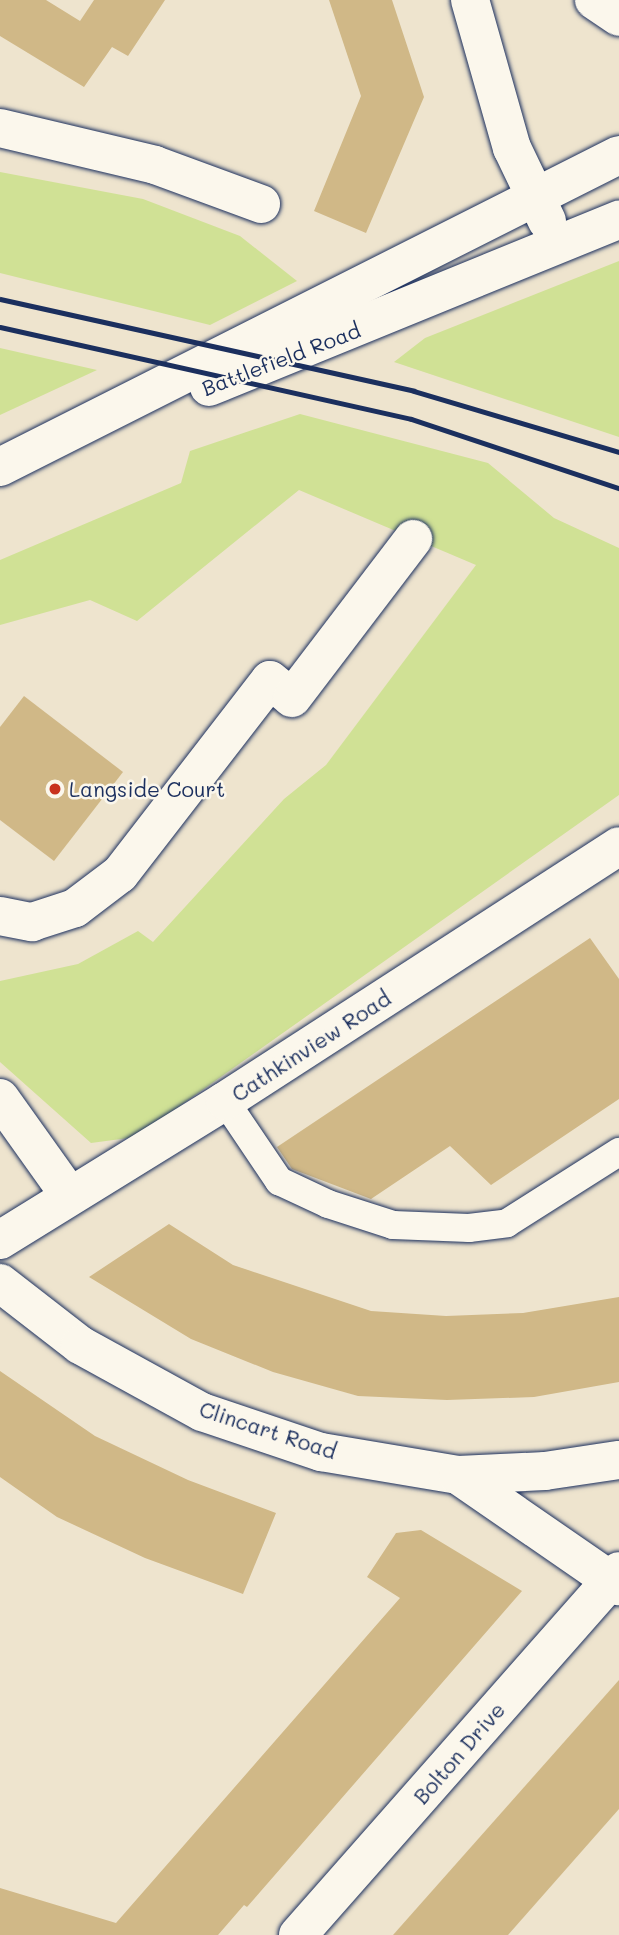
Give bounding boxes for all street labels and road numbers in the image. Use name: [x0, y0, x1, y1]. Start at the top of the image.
street label: Battlefield Road: [198, 317, 364, 401]
street label: Cathkinview Road: [227, 985, 395, 1107]
street label: Clincart Road: [196, 1396, 340, 1464]
street label: Bolton Drive: [408, 1697, 510, 1809]

